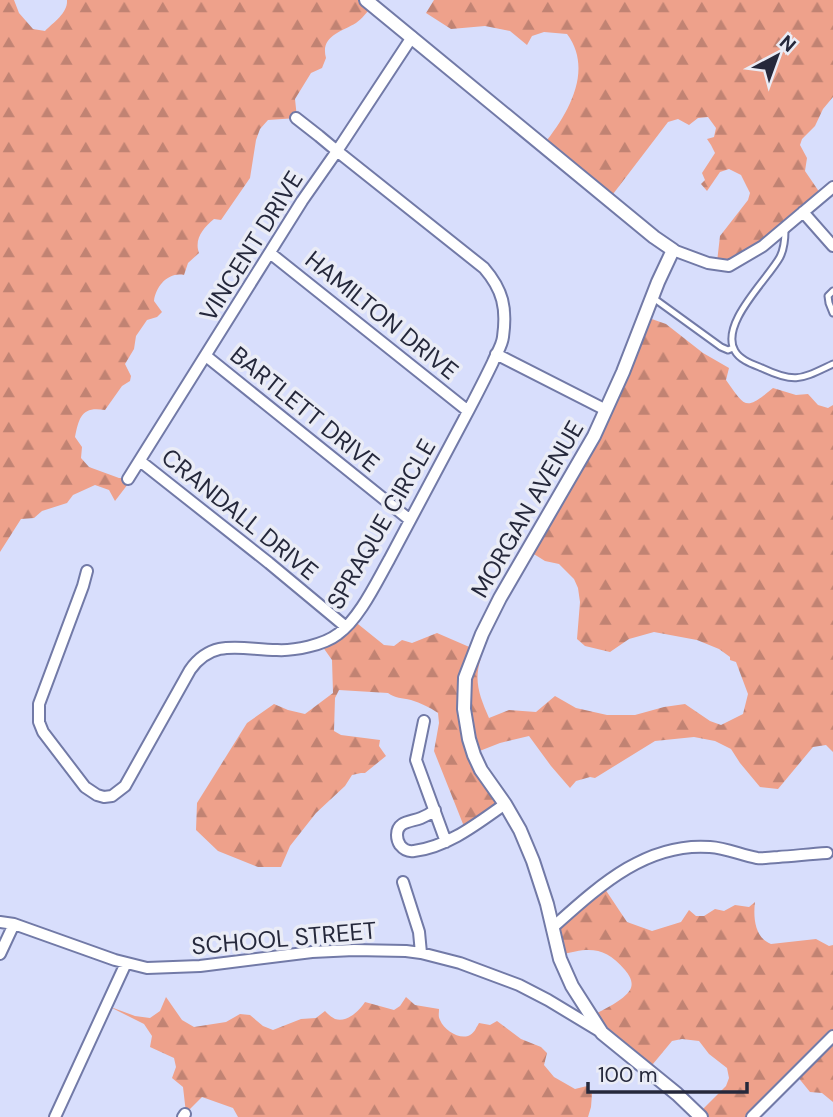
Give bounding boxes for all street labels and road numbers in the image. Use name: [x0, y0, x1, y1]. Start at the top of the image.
street label: VINCENT DRIVE: [192, 165, 310, 327]
street label: HAMILTON DRIVE: [299, 244, 465, 386]
street label: BARTLETT DRIVE: [224, 339, 386, 479]
street label: MORGAN AVENUE: [464, 415, 590, 603]
street label: SPRAQUE CIRCLE: [320, 433, 442, 615]
street label: CRANDALL DRIVE: [155, 441, 325, 587]
street label: SCHOOL STREET: [190, 914, 378, 962]

